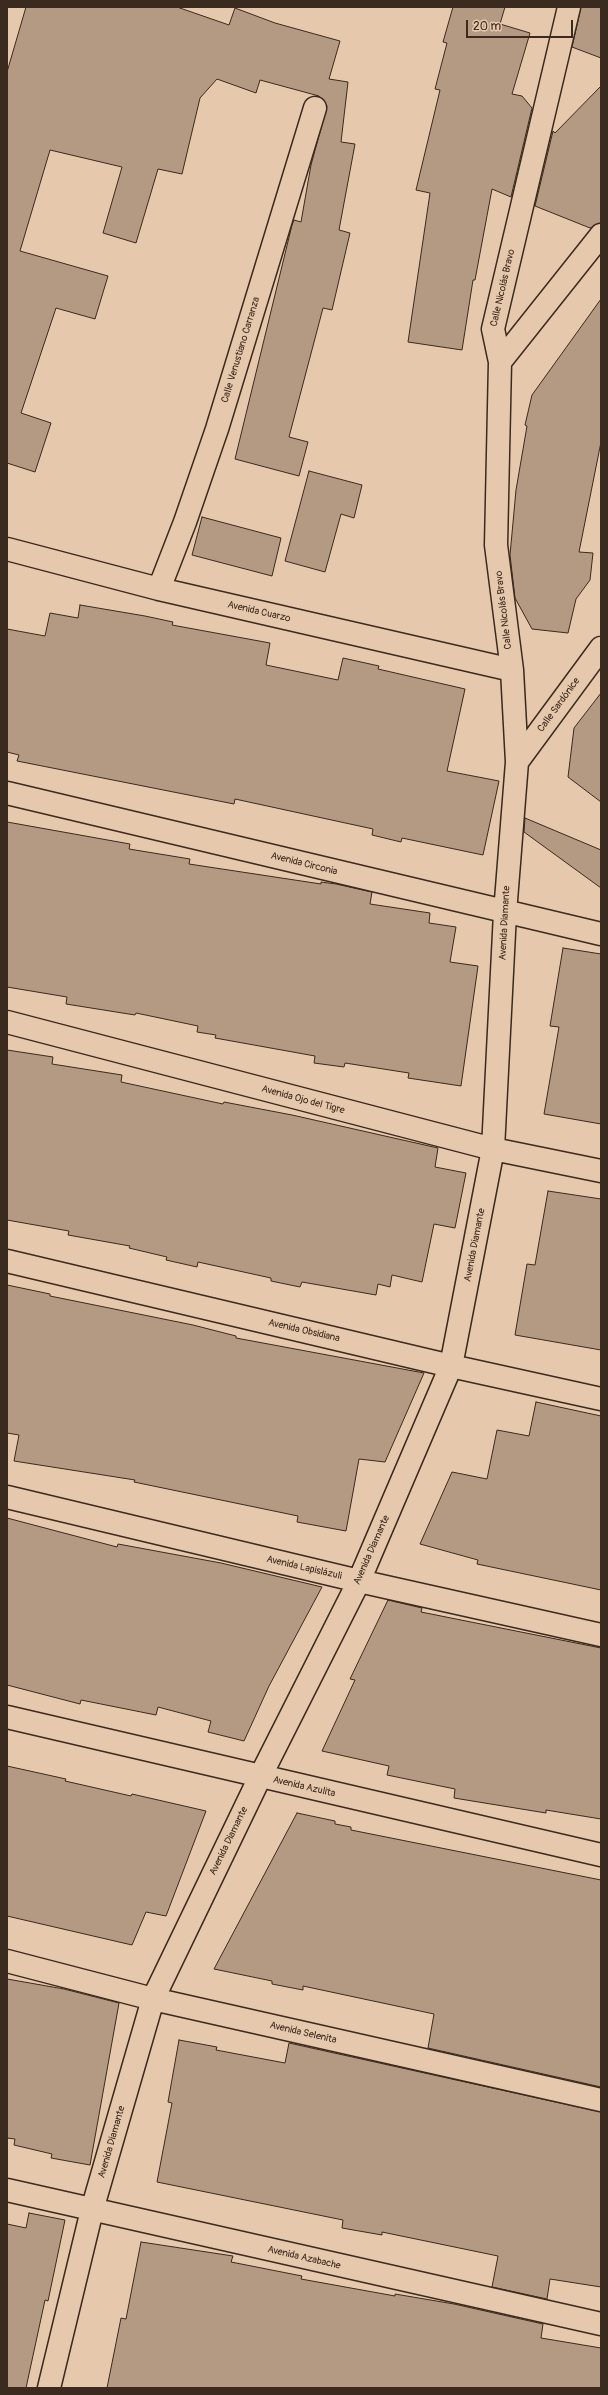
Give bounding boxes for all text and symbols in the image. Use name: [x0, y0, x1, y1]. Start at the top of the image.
scale bar: [468, 12, 575, 38]
text: 20 m: [473, 19, 501, 34]
street label: Calle Nicolás Bravo: [488, 248, 518, 328]
street label: Calle Venustiano Carranza: [219, 296, 263, 404]
street label: Calle Nicolás Bravo: [493, 570, 515, 650]
street label: Avenida Cuarzo: [226, 599, 292, 625]
street label: Calle Sardónice: [535, 675, 583, 735]
street label: Avenida Circonia: [269, 850, 339, 878]
street label: Avenida Diamante: [497, 885, 513, 961]
street label: Avenida Ojo del Tigre: [260, 1083, 346, 1117]
street label: Avenida Diamante: [462, 1207, 488, 1283]
street label: Avenida Obsidiana: [267, 1317, 341, 1345]
street label: Avenida Diamante: [351, 1513, 393, 1587]
street label: Avenida Lapislázuli: [265, 1553, 343, 1583]
street label: Avenida Azulita: [272, 1774, 336, 1800]
street label: Avenida Diamante: [207, 1805, 251, 1877]
street label: Avenida Selenita: [268, 2019, 338, 2047]
street label: Avenida Diamante: [96, 2104, 128, 2180]
street label: Avenida Azabache: [266, 2244, 342, 2272]

